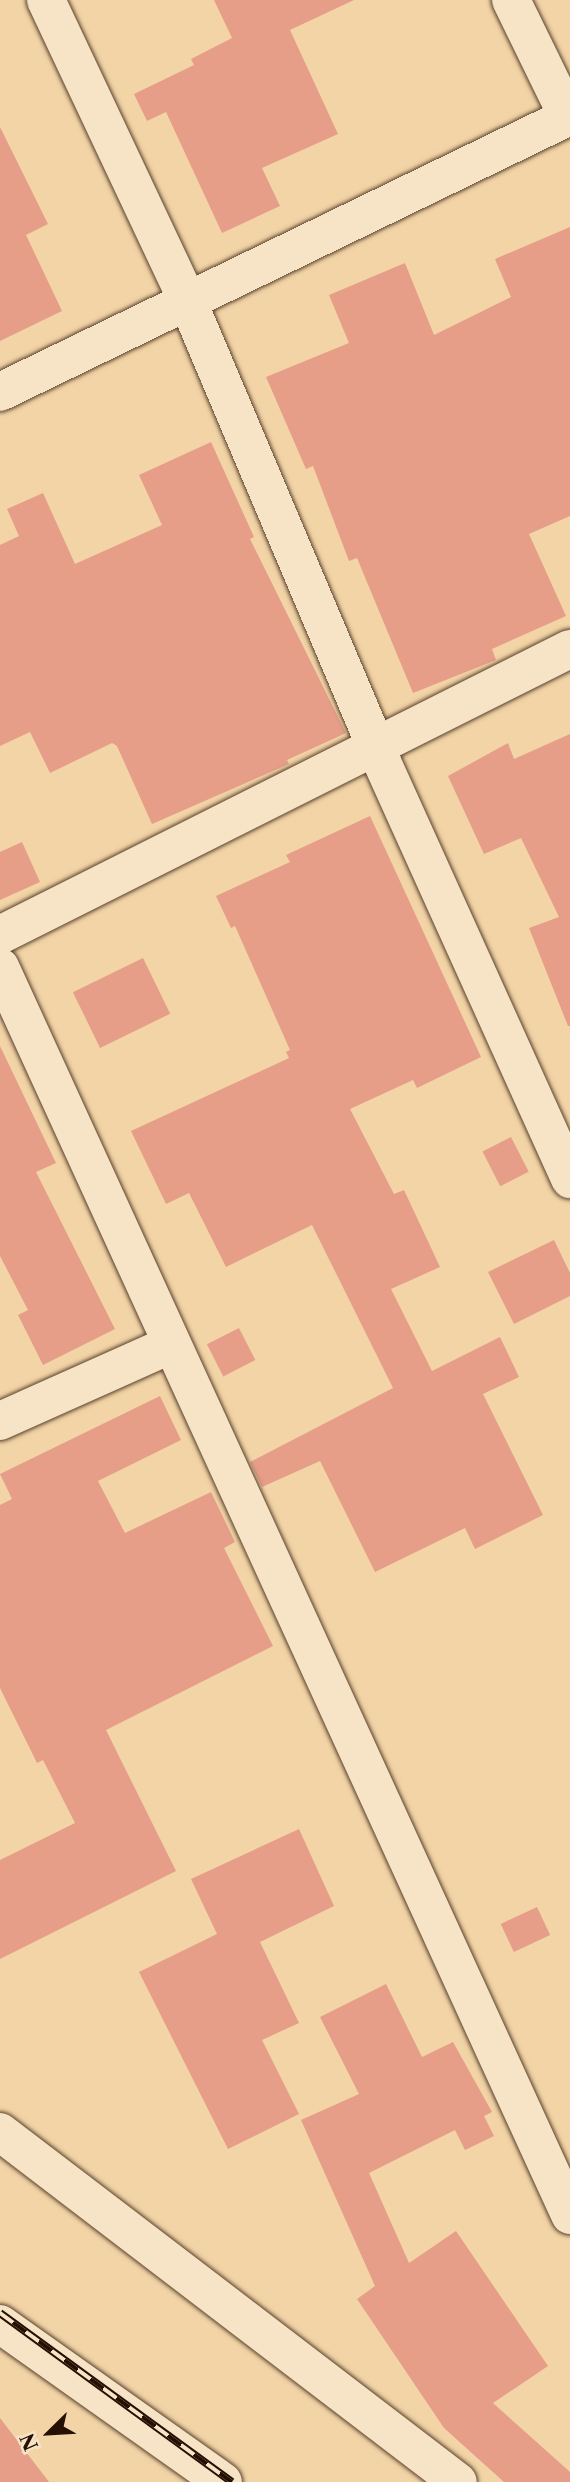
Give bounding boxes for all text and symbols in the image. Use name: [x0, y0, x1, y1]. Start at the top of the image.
north arrow: [14, 2398, 84, 2468]
text: N: [15, 2430, 43, 2454]

